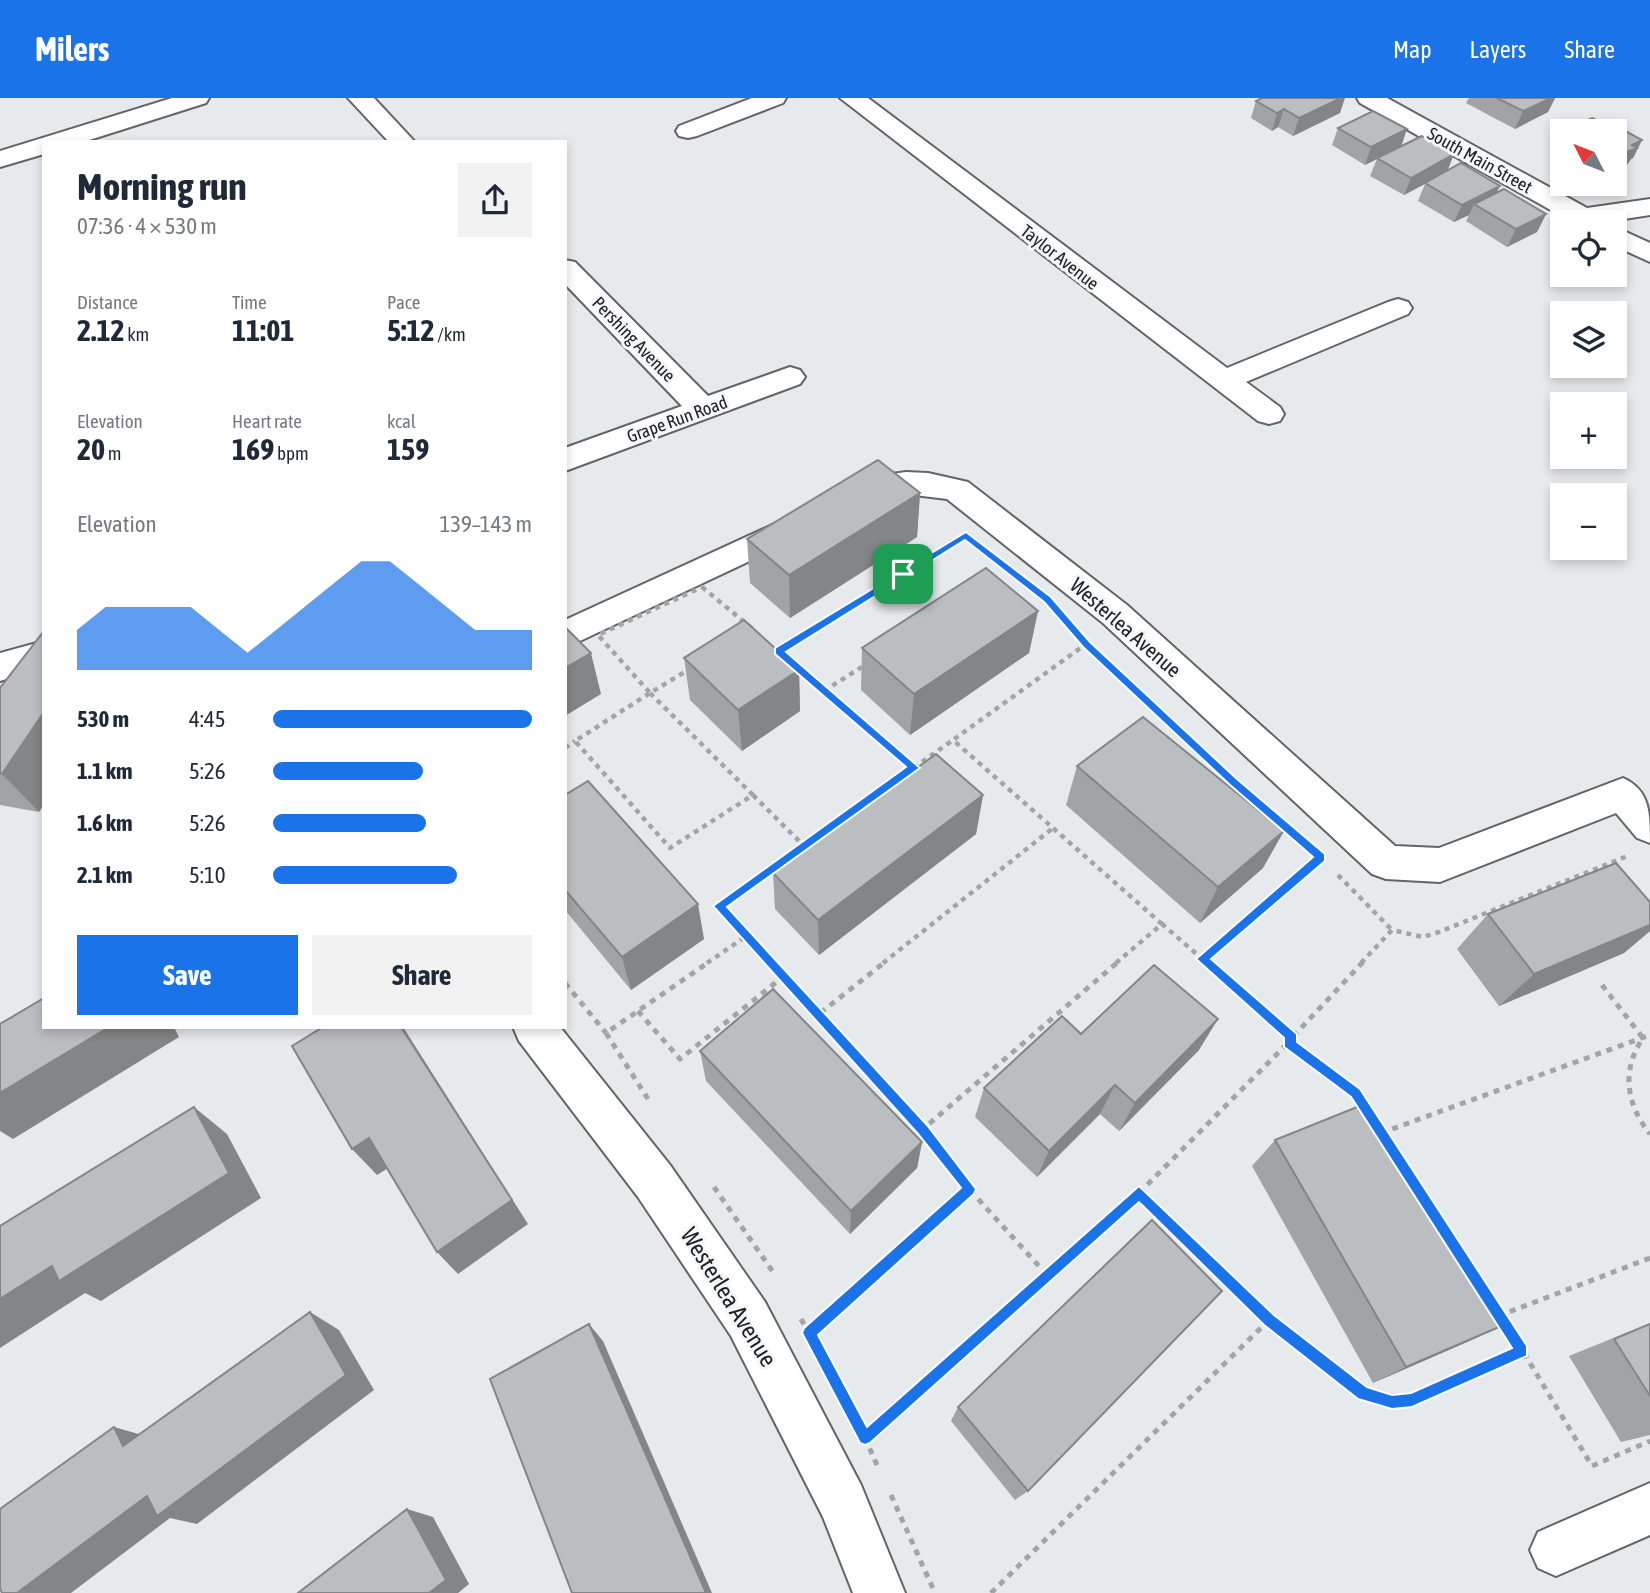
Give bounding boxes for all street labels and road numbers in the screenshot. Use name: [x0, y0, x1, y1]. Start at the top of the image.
street label: South Main Street: [1424, 123, 1536, 197]
street label: Taylor Avenue: [1017, 220, 1103, 294]
street label: Pershing Avenue: [588, 292, 680, 386]
street label: Grape Run Road: [624, 391, 730, 447]
street label: Westerlea Avenue: [1066, 572, 1186, 682]
street label: Westerlea Avenue: [676, 1223, 782, 1371]

